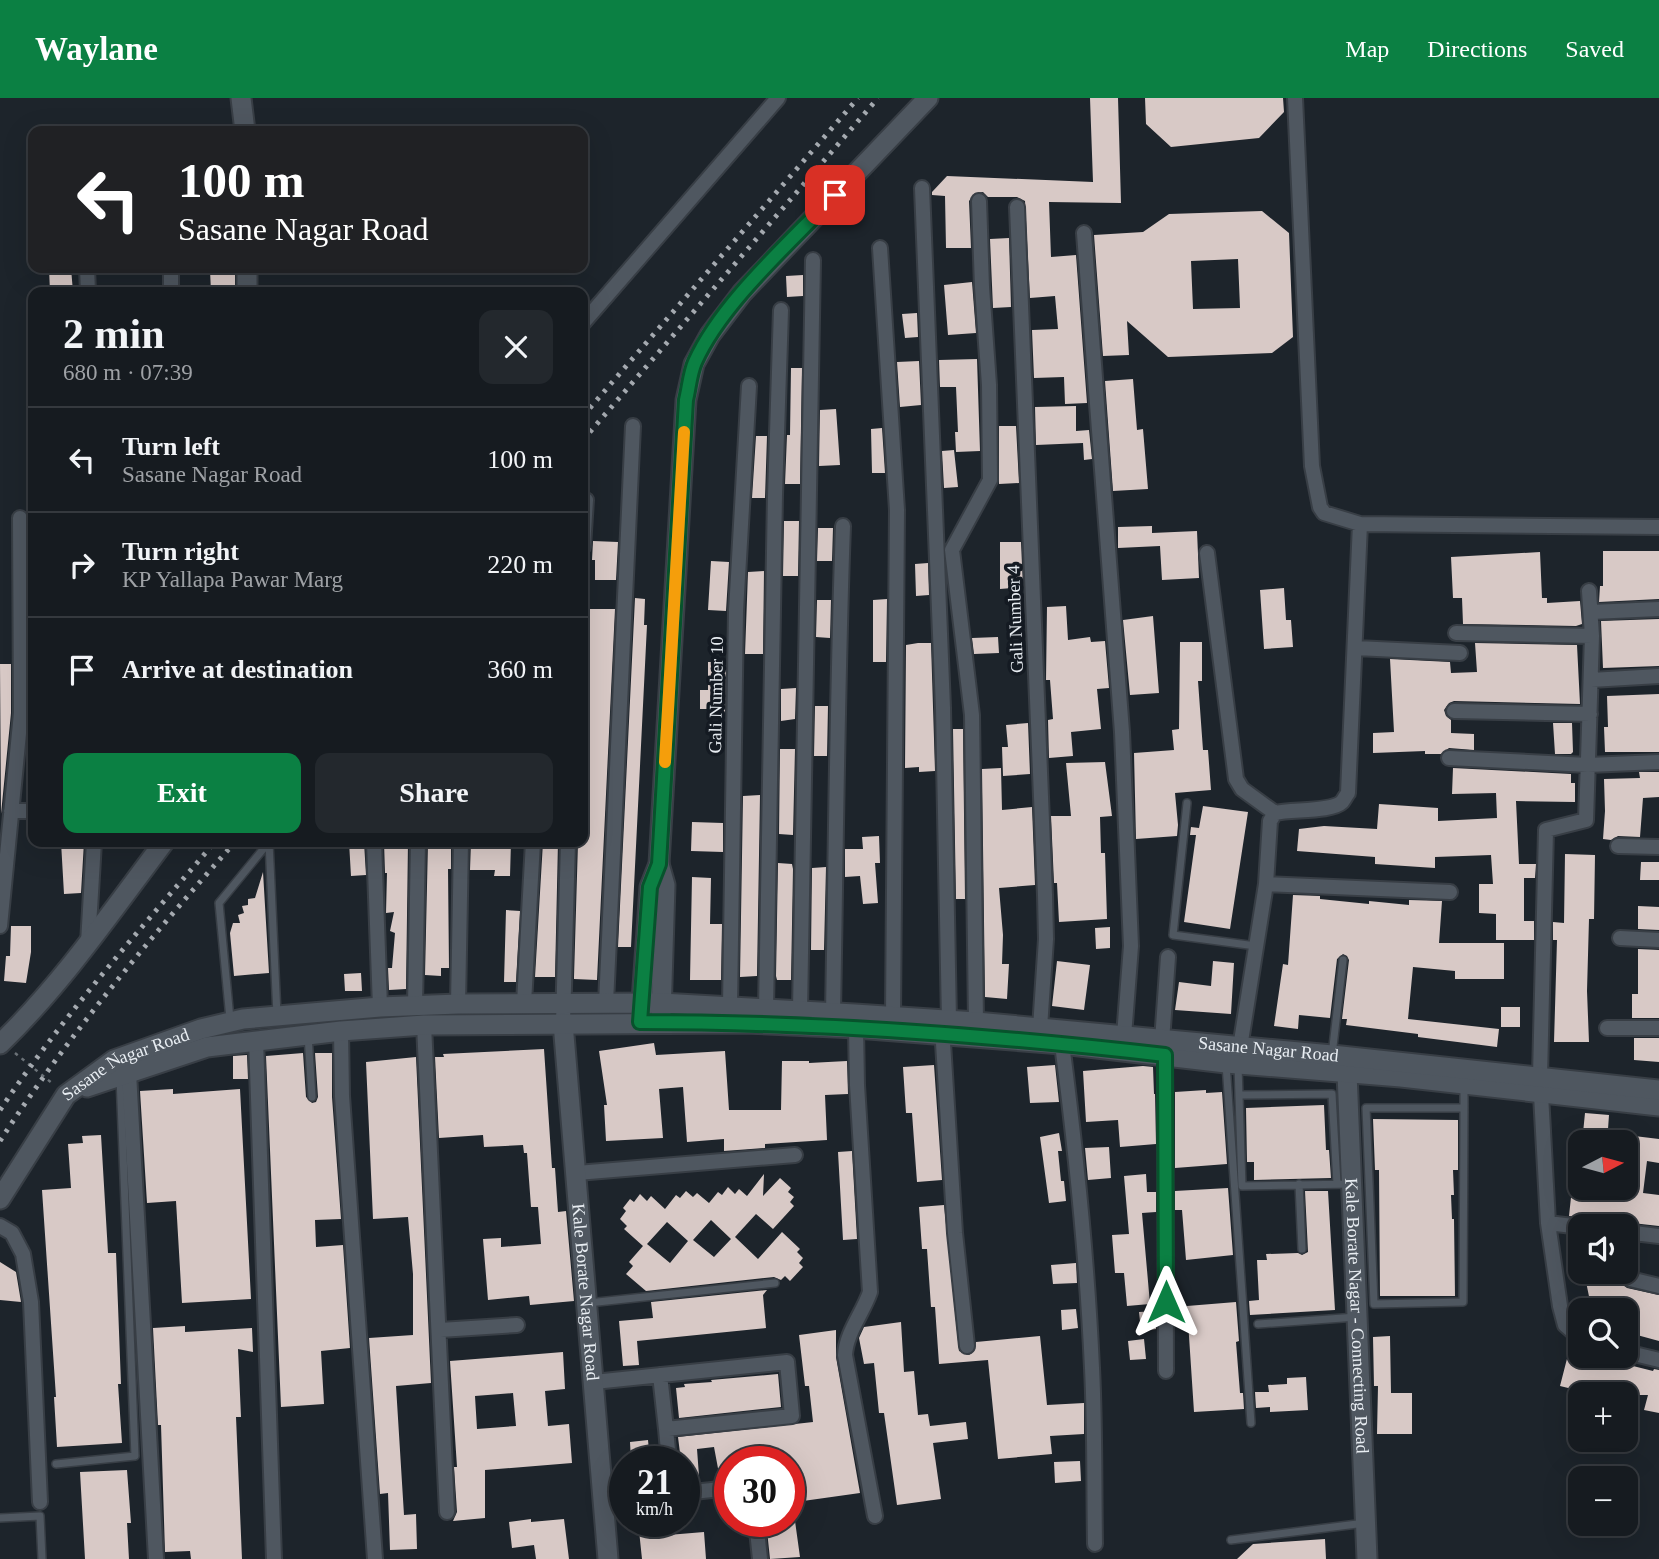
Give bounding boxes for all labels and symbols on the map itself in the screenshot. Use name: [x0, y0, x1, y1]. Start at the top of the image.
pin: [805, 165, 865, 225]
street label: Gali Number 4: [1003, 565, 1027, 673]
street label: Gali Number 10: [705, 636, 727, 754]
street label: Sasane Nagar Road: [58, 1024, 192, 1105]
street label: Sasane Nagar Road: [1197, 1033, 1340, 1066]
north arrow: [1568, 1130, 1638, 1200]
street label: Kale Borate Nagar - Connecting Road: [1341, 1178, 1373, 1454]
street label: Kale Borate Nagar Road: [568, 1203, 603, 1381]
position arrow: [1129, 1265, 1203, 1339]
speed limit sign: 30: [714, 1446, 805, 1537]

